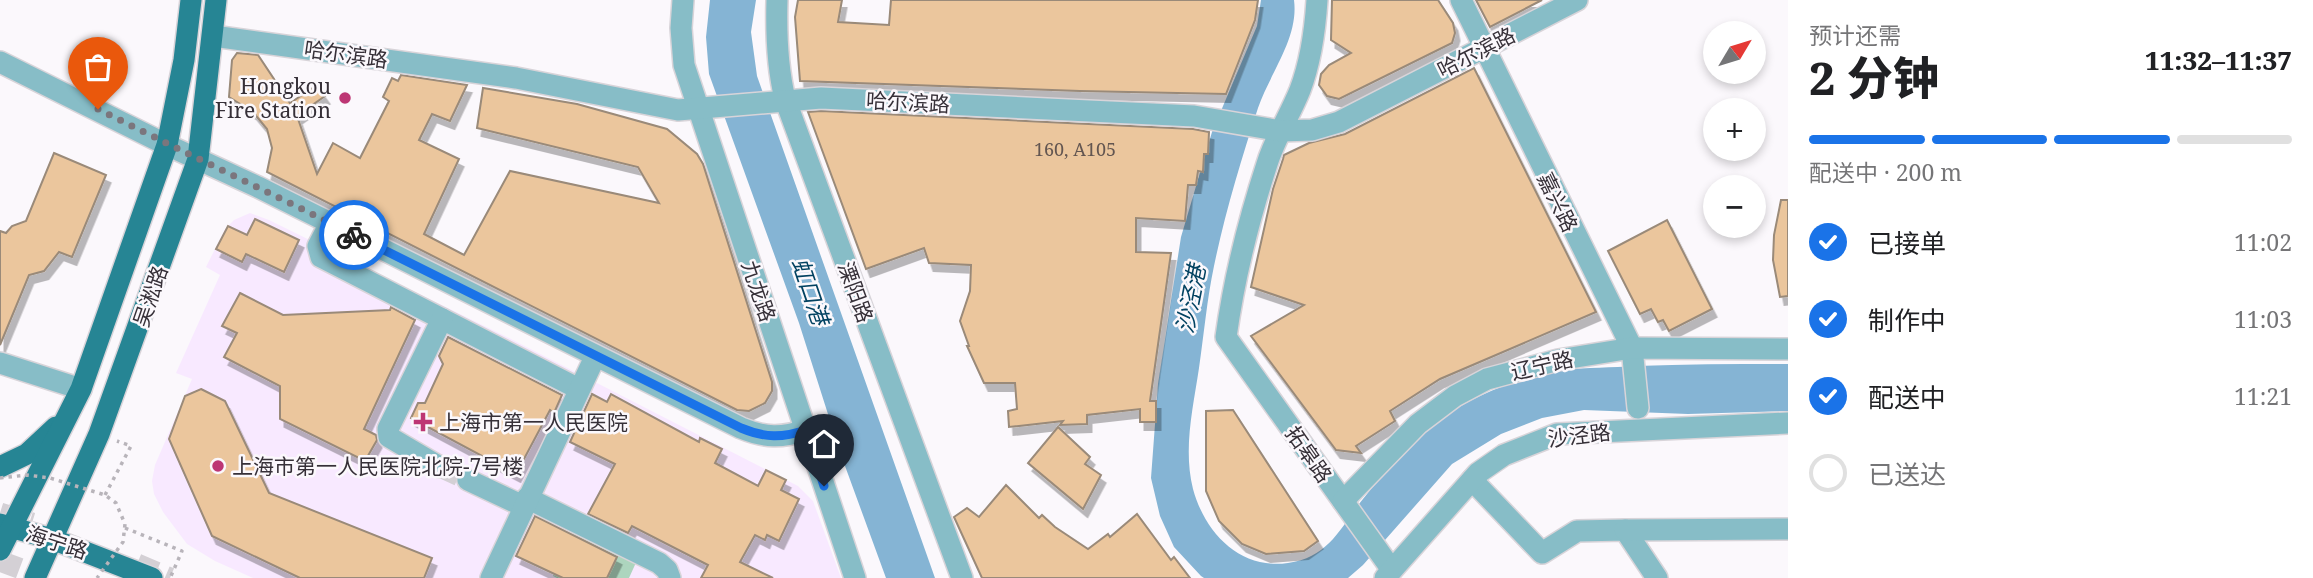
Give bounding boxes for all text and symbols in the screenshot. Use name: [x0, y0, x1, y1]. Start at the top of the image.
text: 预计还需: [1809, 19, 1901, 51]
street label: 哈尔滨路: [1432, 20, 1520, 84]
north arrow: [1703, 21, 1766, 84]
map controls: [1703, 21, 1766, 238]
street label: 哈尔滨路: [302, 34, 390, 74]
pin: [68, 37, 128, 109]
text: 11:32–11:37: [2145, 42, 2292, 78]
text: 2 分钟: [1809, 46, 1939, 108]
icon: bag: [79, 48, 117, 86]
place label: Hongkou Fire Station: [215, 72, 331, 124]
street label: 哈尔滨路: [865, 86, 951, 118]
marker: Hongkou Fire Station: [337, 90, 353, 106]
button: +: [1703, 98, 1766, 161]
house number: 160, A105: [1034, 137, 1116, 161]
text: 配送中 · 200 m: [1809, 156, 1962, 188]
street label: 嘉兴路: [1532, 168, 1584, 236]
button: −: [1703, 175, 1766, 238]
courier: [319, 200, 389, 270]
icon: bike: [335, 216, 373, 254]
icon: check: [1809, 223, 1847, 261]
text: 已接单: [1868, 225, 1946, 261]
text: 11:02: [2234, 226, 2292, 258]
water label: 虹口港: [785, 253, 838, 332]
street label: 九龙路: [736, 257, 782, 325]
street label: 溧阳路: [832, 258, 880, 326]
water label: 沙泾港: [1168, 259, 1213, 336]
street label: 吴淞路: [127, 262, 173, 330]
icon: check: [1809, 300, 1847, 338]
text: 制作中: [1868, 302, 1946, 338]
text: 11:03: [2234, 303, 2292, 335]
street label: 辽宁路: [1508, 344, 1576, 386]
icon: check: [1809, 377, 1847, 415]
text: 配送中: [1868, 379, 1946, 415]
text: 11:21: [2234, 380, 2292, 412]
place label: 上海市第一人民医院: [439, 408, 628, 436]
marker: 上海市第一人民医院: [413, 412, 433, 432]
pin: [794, 414, 854, 486]
street label: 沙泾路: [1546, 417, 1612, 453]
street label: 拓皋路: [1279, 420, 1339, 488]
icon: home: [805, 425, 843, 463]
place label: 上海市第一人民医院北院-7号楼: [232, 452, 523, 480]
text: 已送达: [1868, 456, 1946, 492]
marker: 上海市第一人民医院北院-7号楼: [210, 458, 226, 474]
street label: 海宁路: [23, 519, 91, 565]

